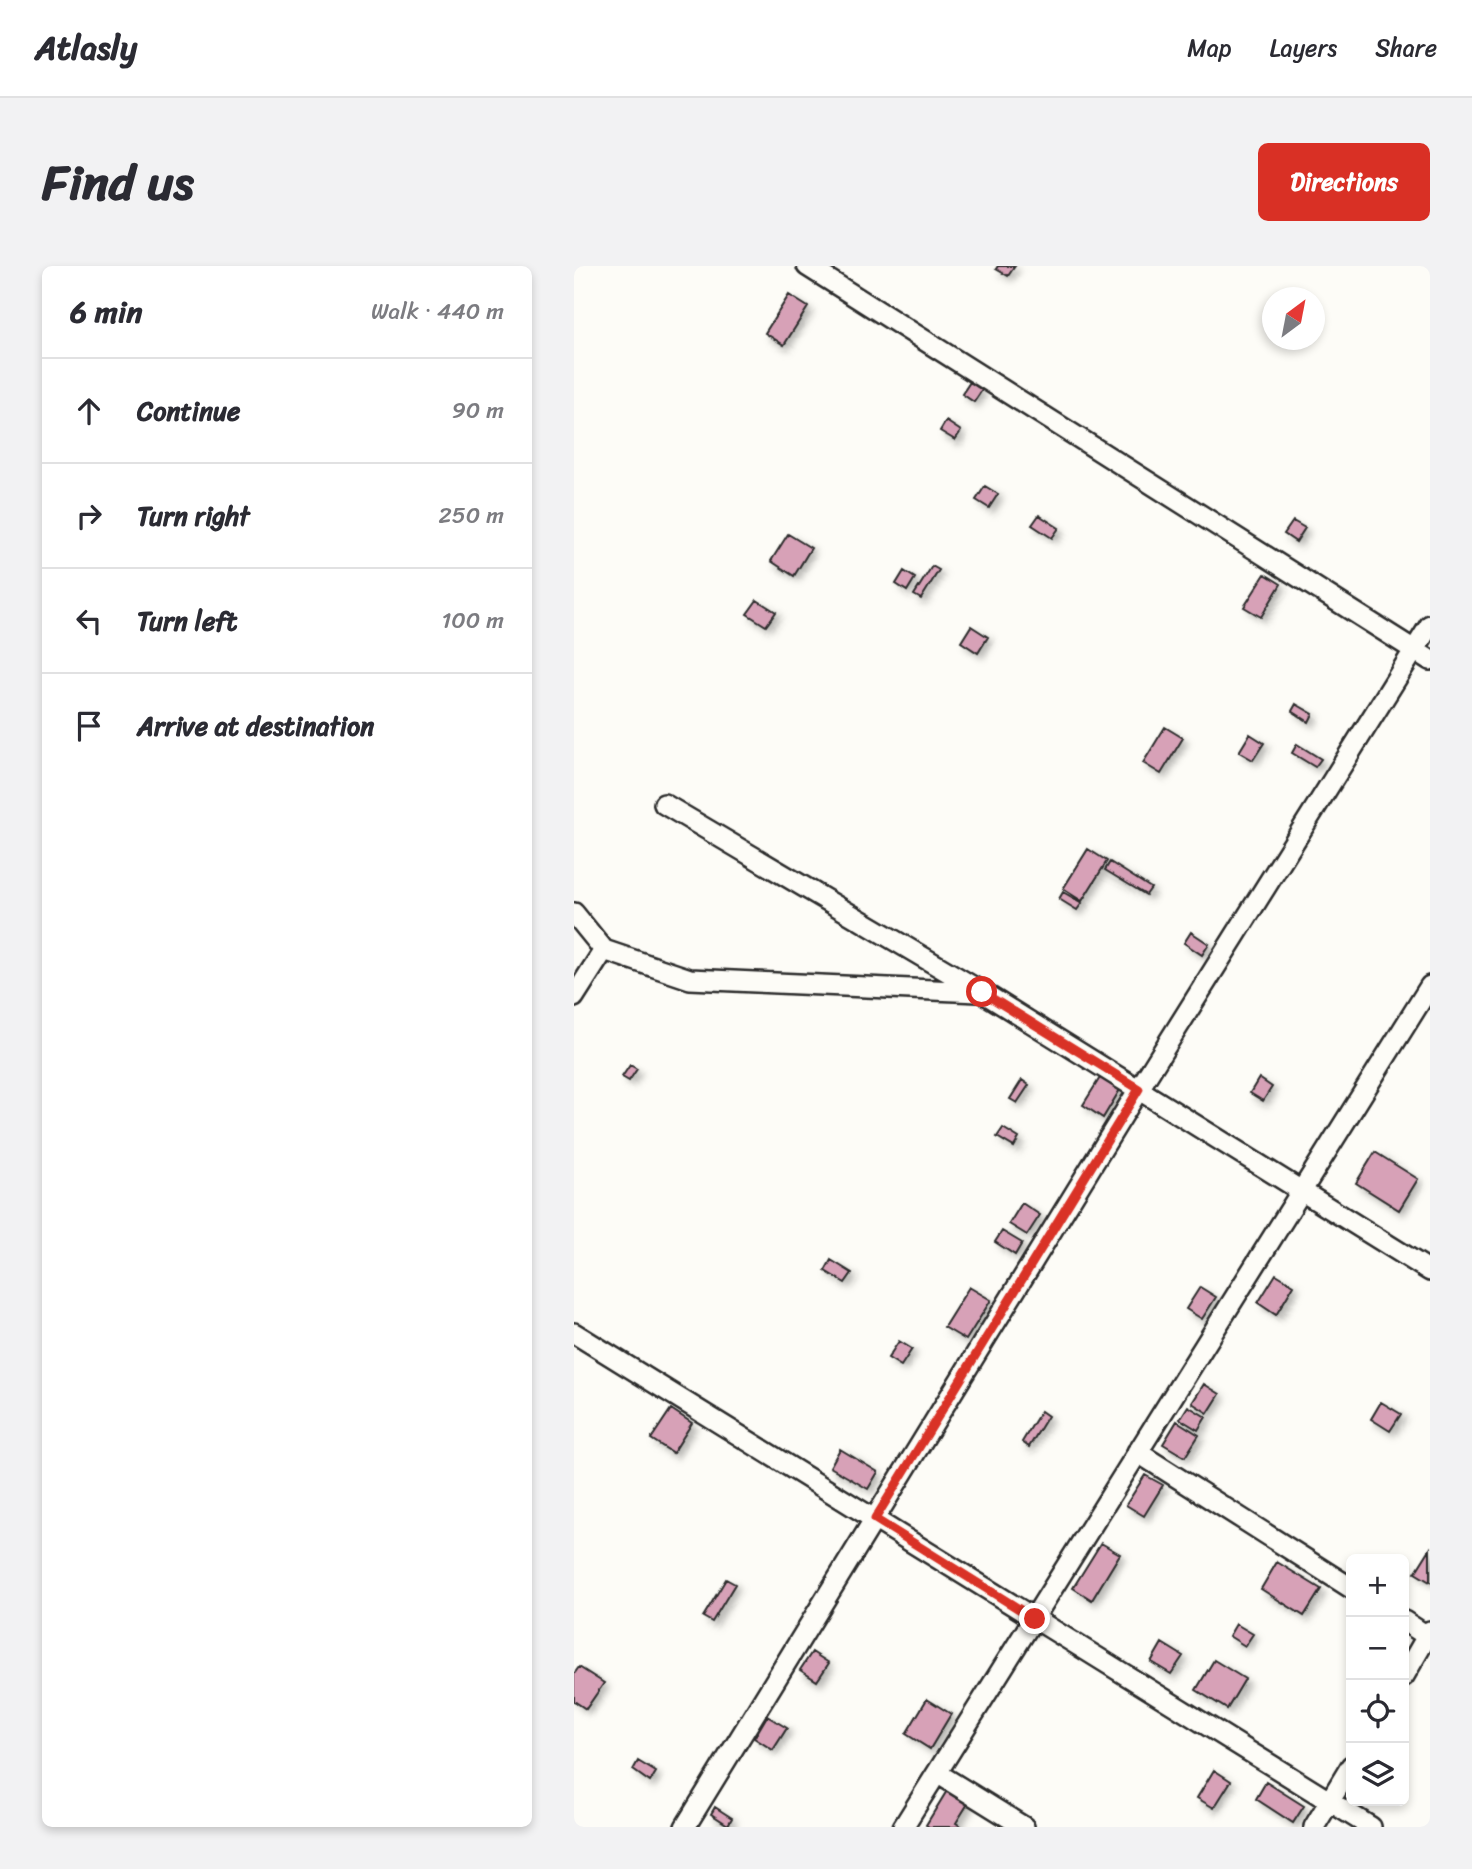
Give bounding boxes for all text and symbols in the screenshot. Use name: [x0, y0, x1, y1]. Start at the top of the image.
text: Atlasly: [35, 19, 137, 77]
text: Map: [1187, 27, 1232, 69]
text: Layers: [1270, 27, 1337, 69]
text: Share: [1375, 27, 1437, 69]
text: Find us: [42, 139, 194, 226]
button: Directions: [1258, 143, 1430, 221]
text: 6 min: [70, 285, 142, 339]
north arrow: [1262, 287, 1325, 350]
text: Walk · 440 m: [371, 291, 504, 332]
text: Continue: [137, 388, 240, 434]
text: 90 m: [452, 390, 504, 431]
icon: ahead: [70, 392, 108, 430]
text: Turn right: [137, 493, 250, 539]
text: 250 m: [438, 495, 504, 536]
icon: right: [70, 497, 108, 535]
text: Turn left: [137, 598, 237, 644]
text: 100 m: [441, 600, 504, 641]
icon: left: [70, 602, 108, 640]
text: Arrive at destination: [137, 703, 374, 749]
icon: arrive: [70, 707, 108, 745]
route start: [966, 976, 997, 1007]
map controls: [1346, 1554, 1409, 1806]
button: +: [1346, 1554, 1409, 1617]
route end: [1019, 1603, 1050, 1634]
button: −: [1346, 1617, 1409, 1680]
button: locate: [1346, 1680, 1409, 1743]
button: layers: [1346, 1743, 1409, 1806]

